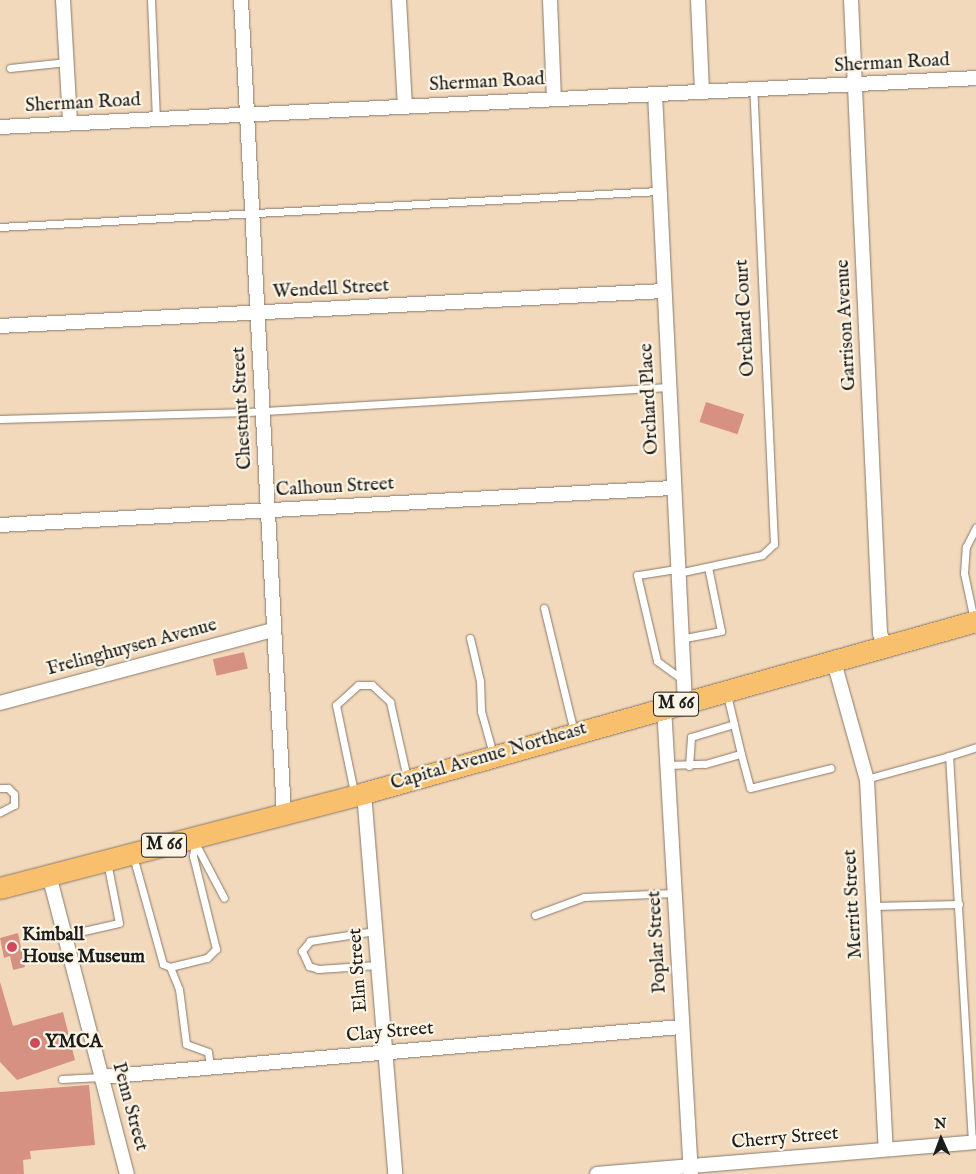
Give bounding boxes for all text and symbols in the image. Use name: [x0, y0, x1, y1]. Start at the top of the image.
street label: Sherman Road: [834, 50, 950, 78]
street label: Sherman Road: [429, 69, 545, 97]
street label: Sherman Road: [25, 90, 141, 118]
street label: Orchard Court: [732, 259, 760, 377]
street label: Garrison Avenue: [832, 259, 862, 391]
street label: Wendell Street: [272, 276, 390, 304]
street label: Orchard Place: [636, 343, 664, 455]
street label: Chestnut Street: [228, 346, 258, 470]
street label: Calhoun Street: [275, 474, 395, 502]
street label: Frelinghuysen Avenue: [44, 614, 220, 682]
road number: M 66: [652, 689, 700, 720]
street label: Capital Avenue Northeast: [388, 718, 590, 796]
road number: M 66: [140, 830, 188, 860]
street label: Merritt Street: [840, 849, 868, 959]
street label: Poplar Street: [644, 890, 672, 994]
place label: Kimball House Museum: [22, 925, 145, 969]
street label: Elm Street: [345, 927, 373, 1013]
marker: Kimball House Museum: [6, 941, 18, 953]
street label: Clay Street: [345, 1018, 435, 1048]
place label: YMCA: [45, 1032, 102, 1054]
marker: YMCA: [29, 1037, 41, 1049]
street label: Penn Street: [106, 1060, 152, 1154]
north arrow: [916, 1114, 966, 1164]
text: N: [934, 1115, 947, 1133]
street label: Cherry Street: [731, 1123, 839, 1155]

